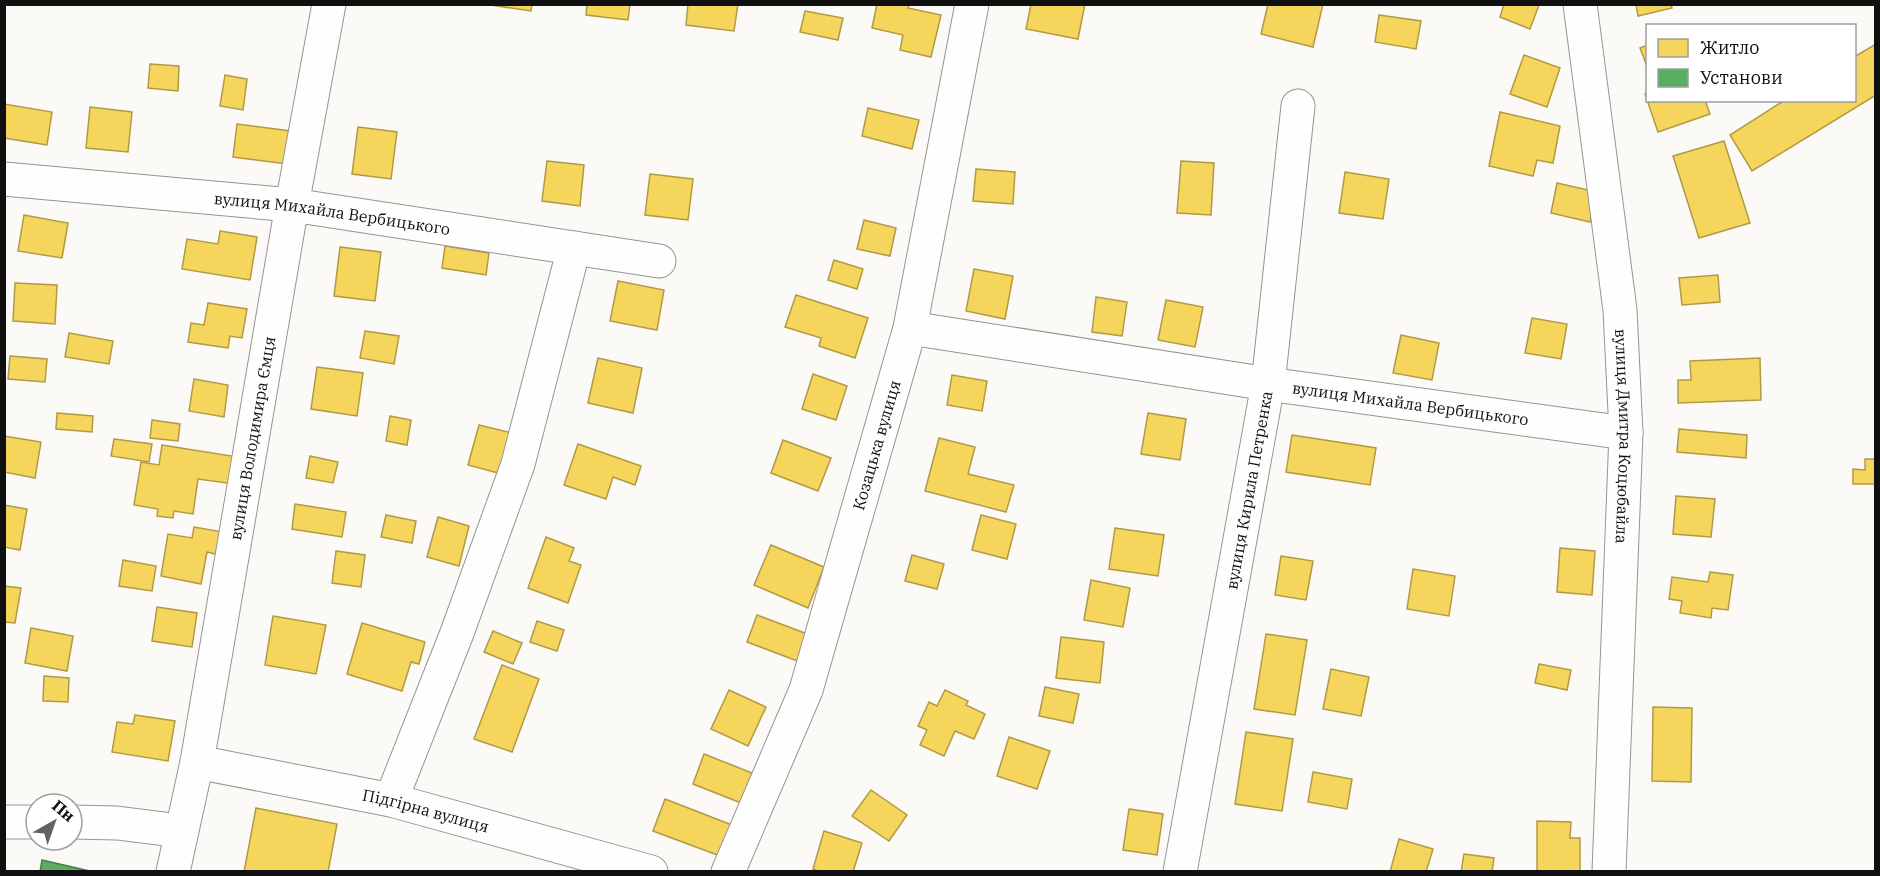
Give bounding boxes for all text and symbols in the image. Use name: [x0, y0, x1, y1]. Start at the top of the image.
legend: [1646, 24, 1856, 102]
text: Житло: [1700, 36, 1759, 59]
text: Установи: [1700, 66, 1783, 89]
street label: вулиця Михайла Вербицького: [213, 188, 452, 239]
street label: вулиця Дмитра Коцюбайла: [1611, 328, 1636, 544]
street label: вулиця Володимира Ємця: [225, 335, 279, 542]
street label: вулиця Михайла Вербицького: [1291, 377, 1530, 430]
street label: Козацька вулиця: [848, 378, 905, 512]
street label: вулиця Кирила Петренка: [1221, 389, 1277, 591]
street label: Підгірна вулиця: [361, 785, 491, 837]
north arrow: [24, 792, 84, 852]
text: Пн: [48, 795, 79, 826]

